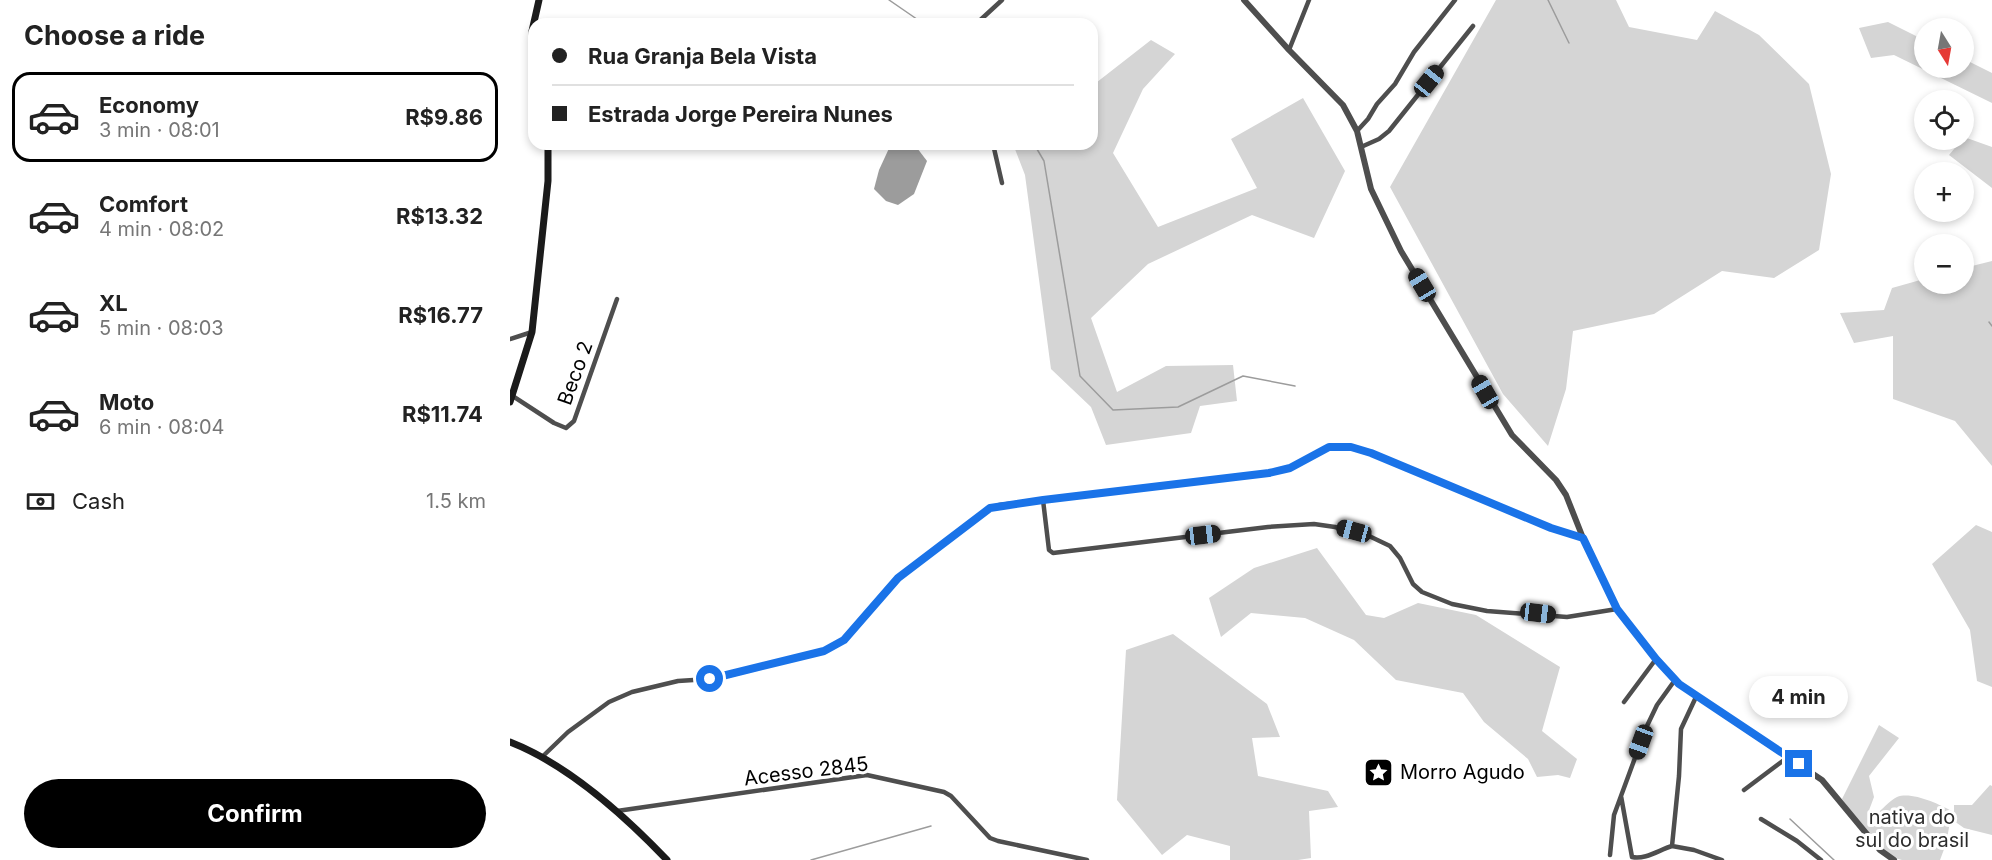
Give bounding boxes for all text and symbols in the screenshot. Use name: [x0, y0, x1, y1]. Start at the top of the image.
north arrow: [1914, 18, 1974, 78]
map controls: [1914, 18, 1974, 294]
text: Choose a ride: [24, 19, 205, 52]
text: Rua Granja Bela Vista: [588, 43, 817, 69]
car: [1411, 61, 1447, 101]
icon: car: [27, 90, 81, 144]
button: locate: [1914, 90, 1974, 150]
text: Economy: [99, 92, 199, 118]
text: Estrada Jorge Pereira Nunes: [588, 101, 893, 127]
text: R$9.86: [405, 104, 483, 130]
text: 3 min · 08:01: [99, 118, 220, 142]
button: +: [1914, 162, 1974, 222]
icon: car: [27, 189, 81, 243]
text: Comfort: [99, 191, 188, 217]
text: R$13.32: [396, 203, 483, 229]
text: 4 min · 08:02: [99, 217, 224, 241]
button: −: [1914, 234, 1974, 294]
car: [1405, 265, 1439, 305]
icon: car: [27, 288, 81, 342]
text: XL: [99, 290, 128, 316]
text: R$16.77: [398, 302, 483, 328]
text: 5 min · 08:03: [99, 316, 224, 340]
street label: Beco 2: [552, 338, 598, 408]
car: [1468, 372, 1502, 412]
icon: car: [27, 387, 81, 441]
text: Moto: [99, 389, 154, 415]
text: R$11.74: [402, 401, 483, 427]
text: 6 min · 08:04: [99, 415, 225, 439]
icon: cash: [24, 485, 57, 518]
text: Cash: [72, 488, 125, 514]
text: 1.5 km: [426, 489, 486, 513]
car: [1334, 518, 1374, 544]
car: [1184, 524, 1222, 546]
car: [1519, 602, 1557, 624]
route start: [696, 665, 723, 692]
callout: 4 min: [1750, 677, 1848, 719]
text: 4 min: [1771, 685, 1826, 709]
car: [1626, 722, 1656, 762]
route end: [1785, 750, 1812, 777]
street label: Acesso 2845: [742, 751, 870, 791]
place icon: Morro Agudo: [1363, 756, 1395, 788]
place label: Morro Agudo: [1400, 760, 1525, 784]
button: Confirm: [24, 779, 486, 848]
park label: nativa do sul do brasil: [1855, 805, 1969, 852]

